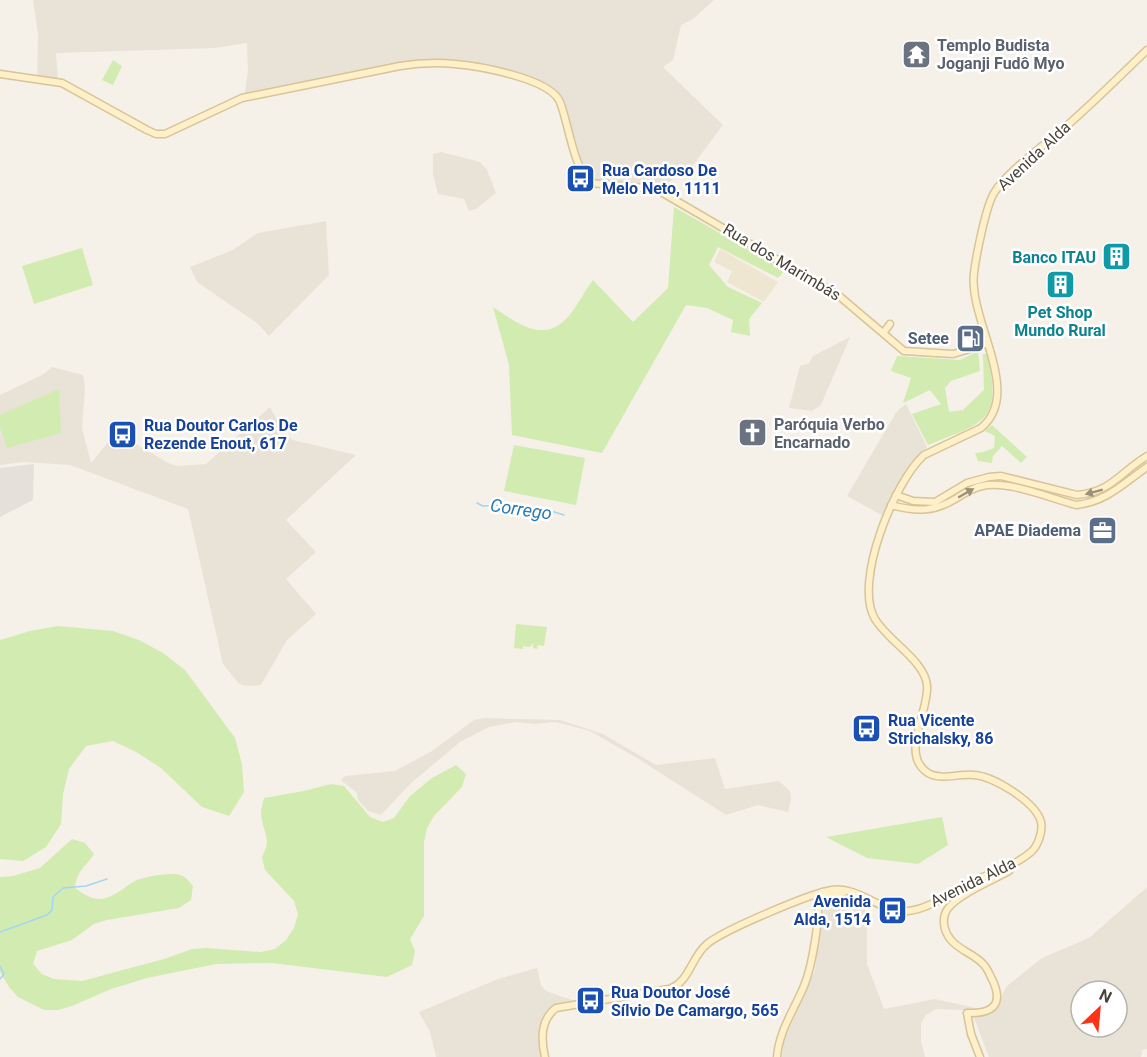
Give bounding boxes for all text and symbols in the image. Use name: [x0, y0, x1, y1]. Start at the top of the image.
place label: Templo Budista Joganji Fudô Myo: [937, 36, 1065, 73]
temple icon: Templo Budista Joganji Fudô Myo: [900, 38, 932, 70]
street label: Avenida Alda: [994, 117, 1074, 195]
place label: Rua Cardoso De Melo Neto, 1111: [602, 161, 721, 198]
bus stop icon: Rua Cardoso De Melo Neto, 1111: [565, 163, 597, 195]
street label: Rua dos Marimbás: [720, 219, 844, 305]
building icon: Banco ITAU: [1101, 241, 1133, 273]
place label: Banco ITAU: [1012, 248, 1096, 267]
building icon: Pet Shop Mundo Rural: [1044, 268, 1076, 300]
place label: Pet Shop Mundo Rural: [1014, 303, 1106, 340]
fuel station icon: Setee: [954, 322, 986, 354]
place label: Setee: [908, 329, 949, 348]
place label: Paróquia Verbo Encarnado: [774, 415, 885, 452]
place label: Rua Doutor Carlos De Rezende Enout, 617: [144, 416, 298, 453]
church icon: Paróquia Verbo Encarnado: [737, 417, 769, 449]
bus stop icon: Rua Doutor Carlos De Rezende Enout, 617: [107, 418, 139, 450]
one-way arrow: [1085, 487, 1103, 497]
one-way arrow: [958, 488, 974, 499]
water label: Corrego: [489, 494, 553, 524]
office icon: APAE Diadema: [1086, 514, 1118, 546]
place label: APAE Diadema: [974, 521, 1081, 540]
place label: Rua Vicente Strichalsky, 86: [888, 711, 993, 748]
bus stop icon: Rua Vicente Strichalsky, 86: [851, 713, 883, 745]
street label: Avenida Alda: [927, 853, 1019, 911]
place label: Avenida Alda, 1514: [794, 892, 871, 929]
bus stop icon: Avenida Alda, 1514: [876, 894, 908, 926]
north arrow: [1069, 979, 1129, 1039]
place label: Rua Doutor José Sílvio De Camargo, 565: [611, 983, 779, 1020]
bus stop icon: Rua Doutor José Sílvio De Camargo, 565: [574, 985, 606, 1017]
text: N: [1096, 985, 1115, 1007]

